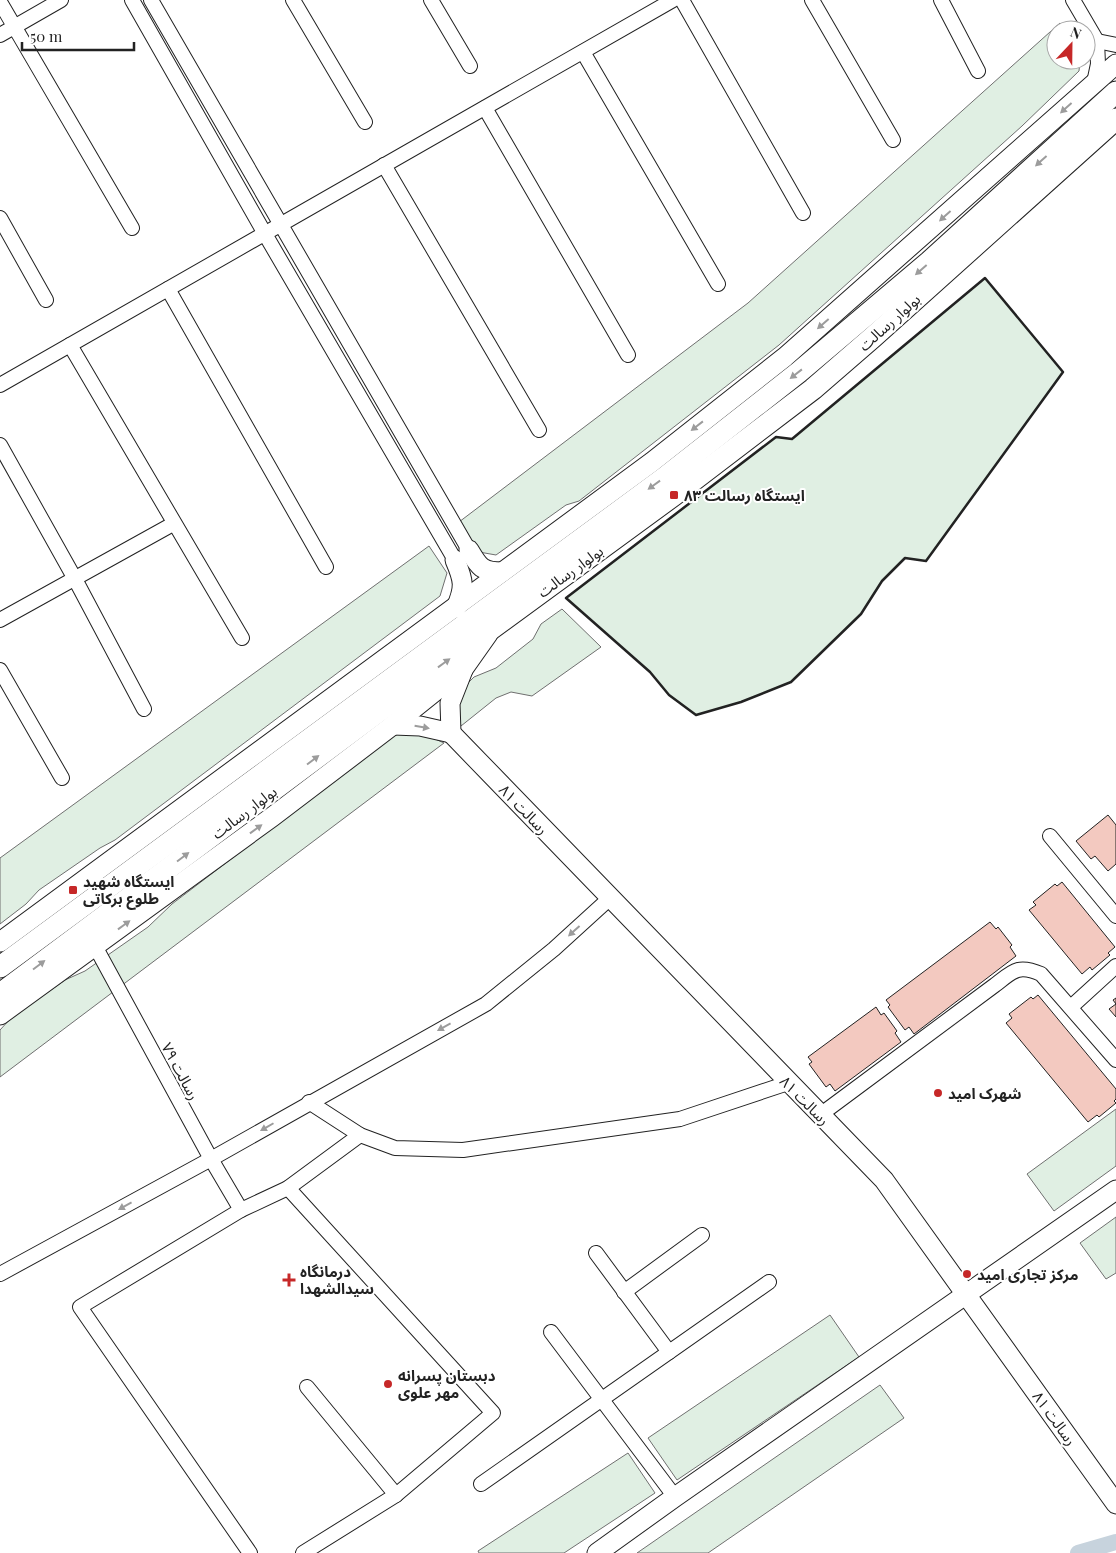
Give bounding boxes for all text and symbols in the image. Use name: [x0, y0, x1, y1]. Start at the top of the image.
scale bar: [22, 20, 135, 52]
north arrow: [1046, 20, 1096, 70]
text: N: [1068, 22, 1084, 43]
text: 50 m: [30, 26, 63, 46]
one-way arrow: [1061, 102, 1073, 114]
one-way arrow: [1035, 155, 1048, 166]
one-way arrow: [940, 210, 952, 222]
one-way arrow: [914, 264, 927, 275]
street label: بولوار رسالت: [854, 289, 924, 355]
one-way arrow: [817, 318, 830, 329]
one-way arrow: [789, 369, 803, 379]
one-way arrow: [691, 420, 704, 431]
one-way arrow: [647, 480, 661, 490]
place label: ایستگاه رسالت ۸۳: [684, 485, 805, 505]
marker: ایستگاه رسالت ۸۳: [668, 489, 680, 501]
street label: بولوار رسالت: [533, 540, 607, 602]
one-way arrow: [437, 658, 451, 668]
one-way arrow: [415, 724, 431, 732]
one-way arrow: [306, 755, 320, 765]
street label: رسالت ۸۱: [495, 780, 553, 838]
street label: بولوار رسالت: [207, 781, 281, 843]
one-way arrow: [249, 824, 262, 834]
one-way arrow: [176, 852, 189, 863]
place label: ایستگاه شهید طلوع برکاتی: [83, 871, 174, 910]
marker: ایستگاه شهید طلوع برکاتی: [67, 884, 79, 896]
one-way arrow: [117, 920, 131, 930]
one-way arrow: [568, 925, 580, 937]
one-way arrow: [32, 960, 46, 970]
one-way arrow: [438, 1023, 451, 1032]
street label: رسالت ۷۹: [158, 1039, 204, 1103]
street label: رسالت ۸۱: [776, 1071, 834, 1129]
place label: شهرک امید: [948, 1083, 1022, 1103]
marker: شهرک امید: [932, 1087, 944, 1099]
one-way arrow: [260, 1122, 273, 1131]
one-way arrow: [118, 1202, 132, 1210]
place label: درمانگاه سیدالشهدا: [300, 1261, 374, 1298]
place label: مرکز تجاری امید: [977, 1264, 1078, 1284]
marker: مرکز تجاری امید: [961, 1268, 973, 1280]
marker: درمانگاه سیدالشهدا: [282, 1273, 296, 1287]
place label: دبستان پسرانه مهر علوی: [398, 1365, 496, 1402]
marker: دبستان پسرانه مهر علوی: [382, 1378, 394, 1390]
street label: رسالت ۸۱: [1029, 1387, 1081, 1449]

